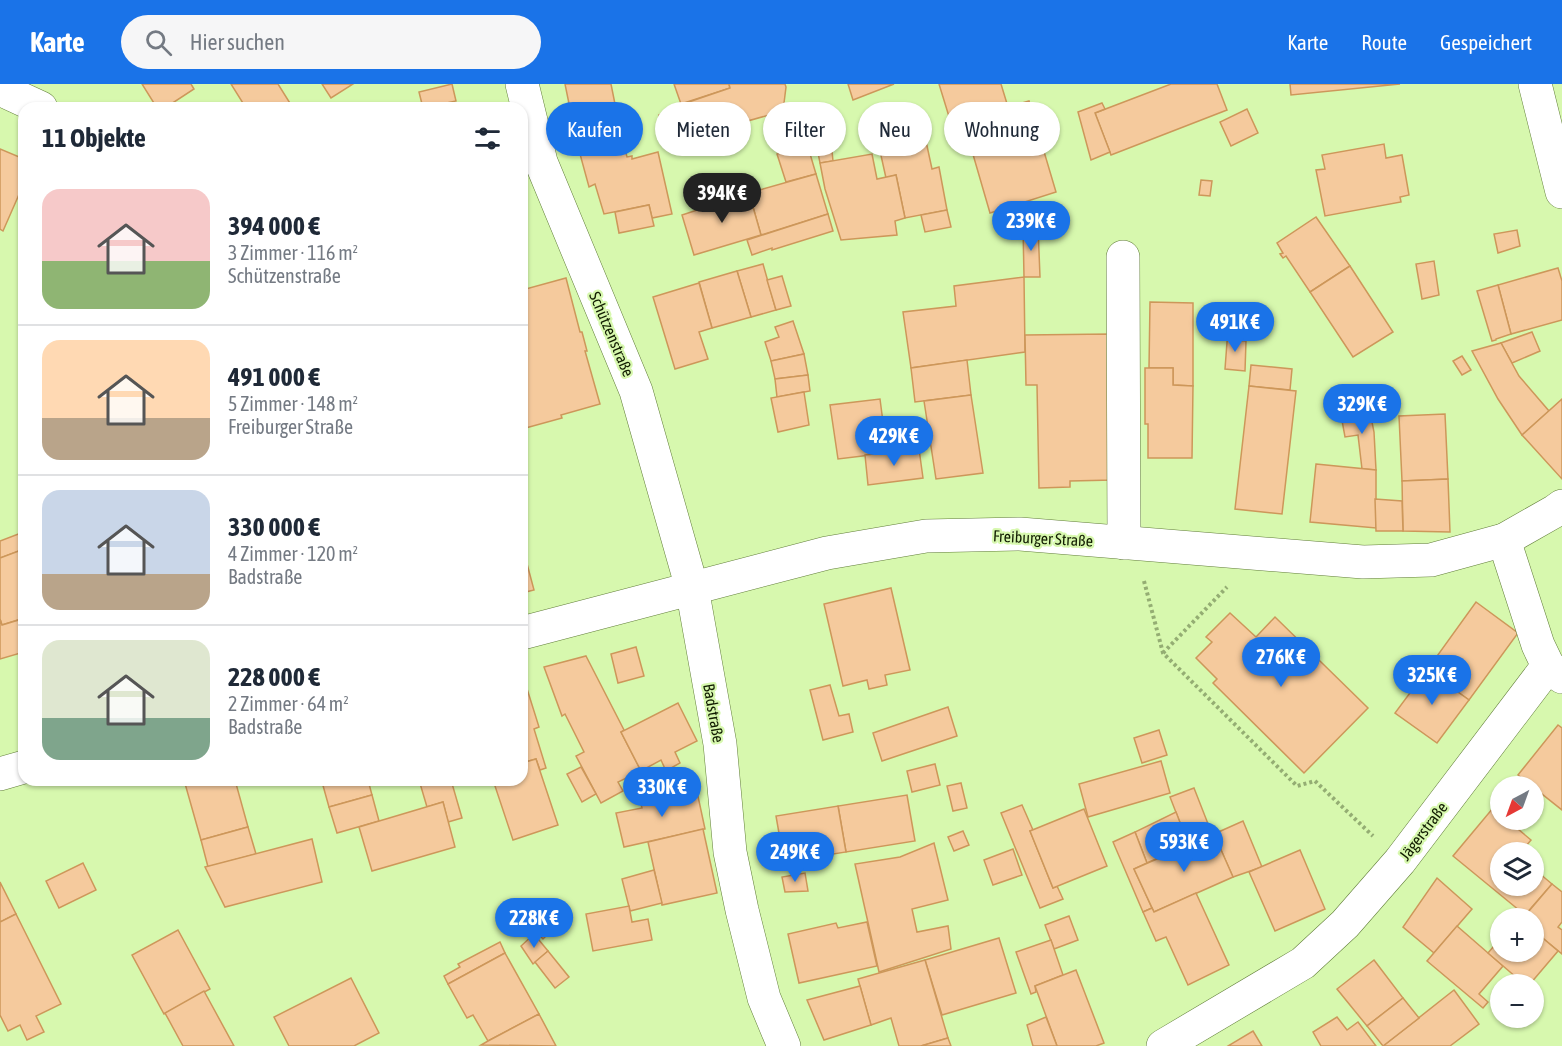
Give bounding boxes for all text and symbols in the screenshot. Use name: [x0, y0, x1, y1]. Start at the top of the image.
search box: [121, 15, 541, 69]
text: Karte: [30, 26, 85, 58]
icon: search: [142, 26, 175, 59]
text: Hier suchen: [190, 29, 285, 55]
text: Karte: [1287, 30, 1328, 54]
text: Route: [1361, 30, 1407, 54]
text: Gespeichert: [1440, 30, 1532, 54]
chip: Kaufen: [546, 102, 643, 156]
chip: Mieten: [655, 102, 751, 156]
chip: Filter: [763, 102, 846, 156]
chip: Neu: [858, 102, 932, 156]
chip: Wohnung: [944, 102, 1060, 156]
icon: filters: [471, 122, 504, 155]
text: 11 Objekte: [42, 123, 146, 153]
pin: 394K €: [673, 173, 771, 224]
text: 394K €: [697, 181, 747, 204]
pin: 239K €: [982, 201, 1080, 252]
text: 239K €: [1006, 209, 1056, 232]
text: 394 000 €: [228, 211, 320, 241]
icon: home: [90, 213, 162, 285]
text: 3 Zimmer · 116 m²: [228, 241, 358, 264]
text: Schützenstraße: [228, 264, 341, 287]
street label: Schützenstraße: [586, 289, 638, 379]
pin: 491K €: [1186, 302, 1284, 353]
text: 491K €: [1210, 310, 1260, 333]
text: 491 000 €: [228, 362, 320, 392]
icon: home: [90, 364, 162, 436]
pin: 329K €: [1313, 384, 1411, 435]
text: 5 Zimmer · 148 m²: [228, 392, 358, 415]
text: 329K €: [1337, 392, 1387, 415]
text: Freiburger Straße: [228, 415, 353, 438]
pin: 429K €: [845, 416, 943, 467]
text: 429K €: [869, 424, 919, 447]
text: 330 000 €: [228, 512, 320, 542]
icon: home: [90, 514, 162, 586]
street label: Freiburger Straße: [993, 526, 1093, 551]
text: 4 Zimmer · 120 m²: [228, 542, 358, 565]
text: Badstraße: [228, 565, 302, 588]
pin: 276K €: [1232, 637, 1330, 688]
text: 276K €: [1256, 645, 1306, 668]
pin: 325K €: [1383, 655, 1481, 706]
text: 228 000 €: [228, 662, 320, 692]
text: 325K €: [1407, 663, 1457, 686]
icon: home: [90, 664, 162, 736]
street label: Badstraße: [700, 682, 728, 744]
text: 2 Zimmer · 64 m²: [228, 692, 349, 715]
text: Badstraße: [228, 715, 302, 738]
pin: 330K €: [613, 767, 711, 818]
text: 330K €: [637, 775, 687, 798]
north arrow: [1490, 776, 1544, 830]
map controls: [1490, 776, 1544, 1028]
street label: Jägerstraße: [1395, 798, 1451, 864]
pin: 593K €: [1135, 822, 1233, 873]
text: 593K €: [1159, 830, 1209, 853]
pin: 249K €: [746, 832, 844, 883]
text: 249K €: [770, 840, 820, 863]
button: layers: [1490, 842, 1544, 896]
pin: 228K €: [485, 898, 583, 949]
text: 228K €: [509, 906, 559, 929]
button: +: [1490, 908, 1544, 962]
button: −: [1490, 974, 1544, 1028]

